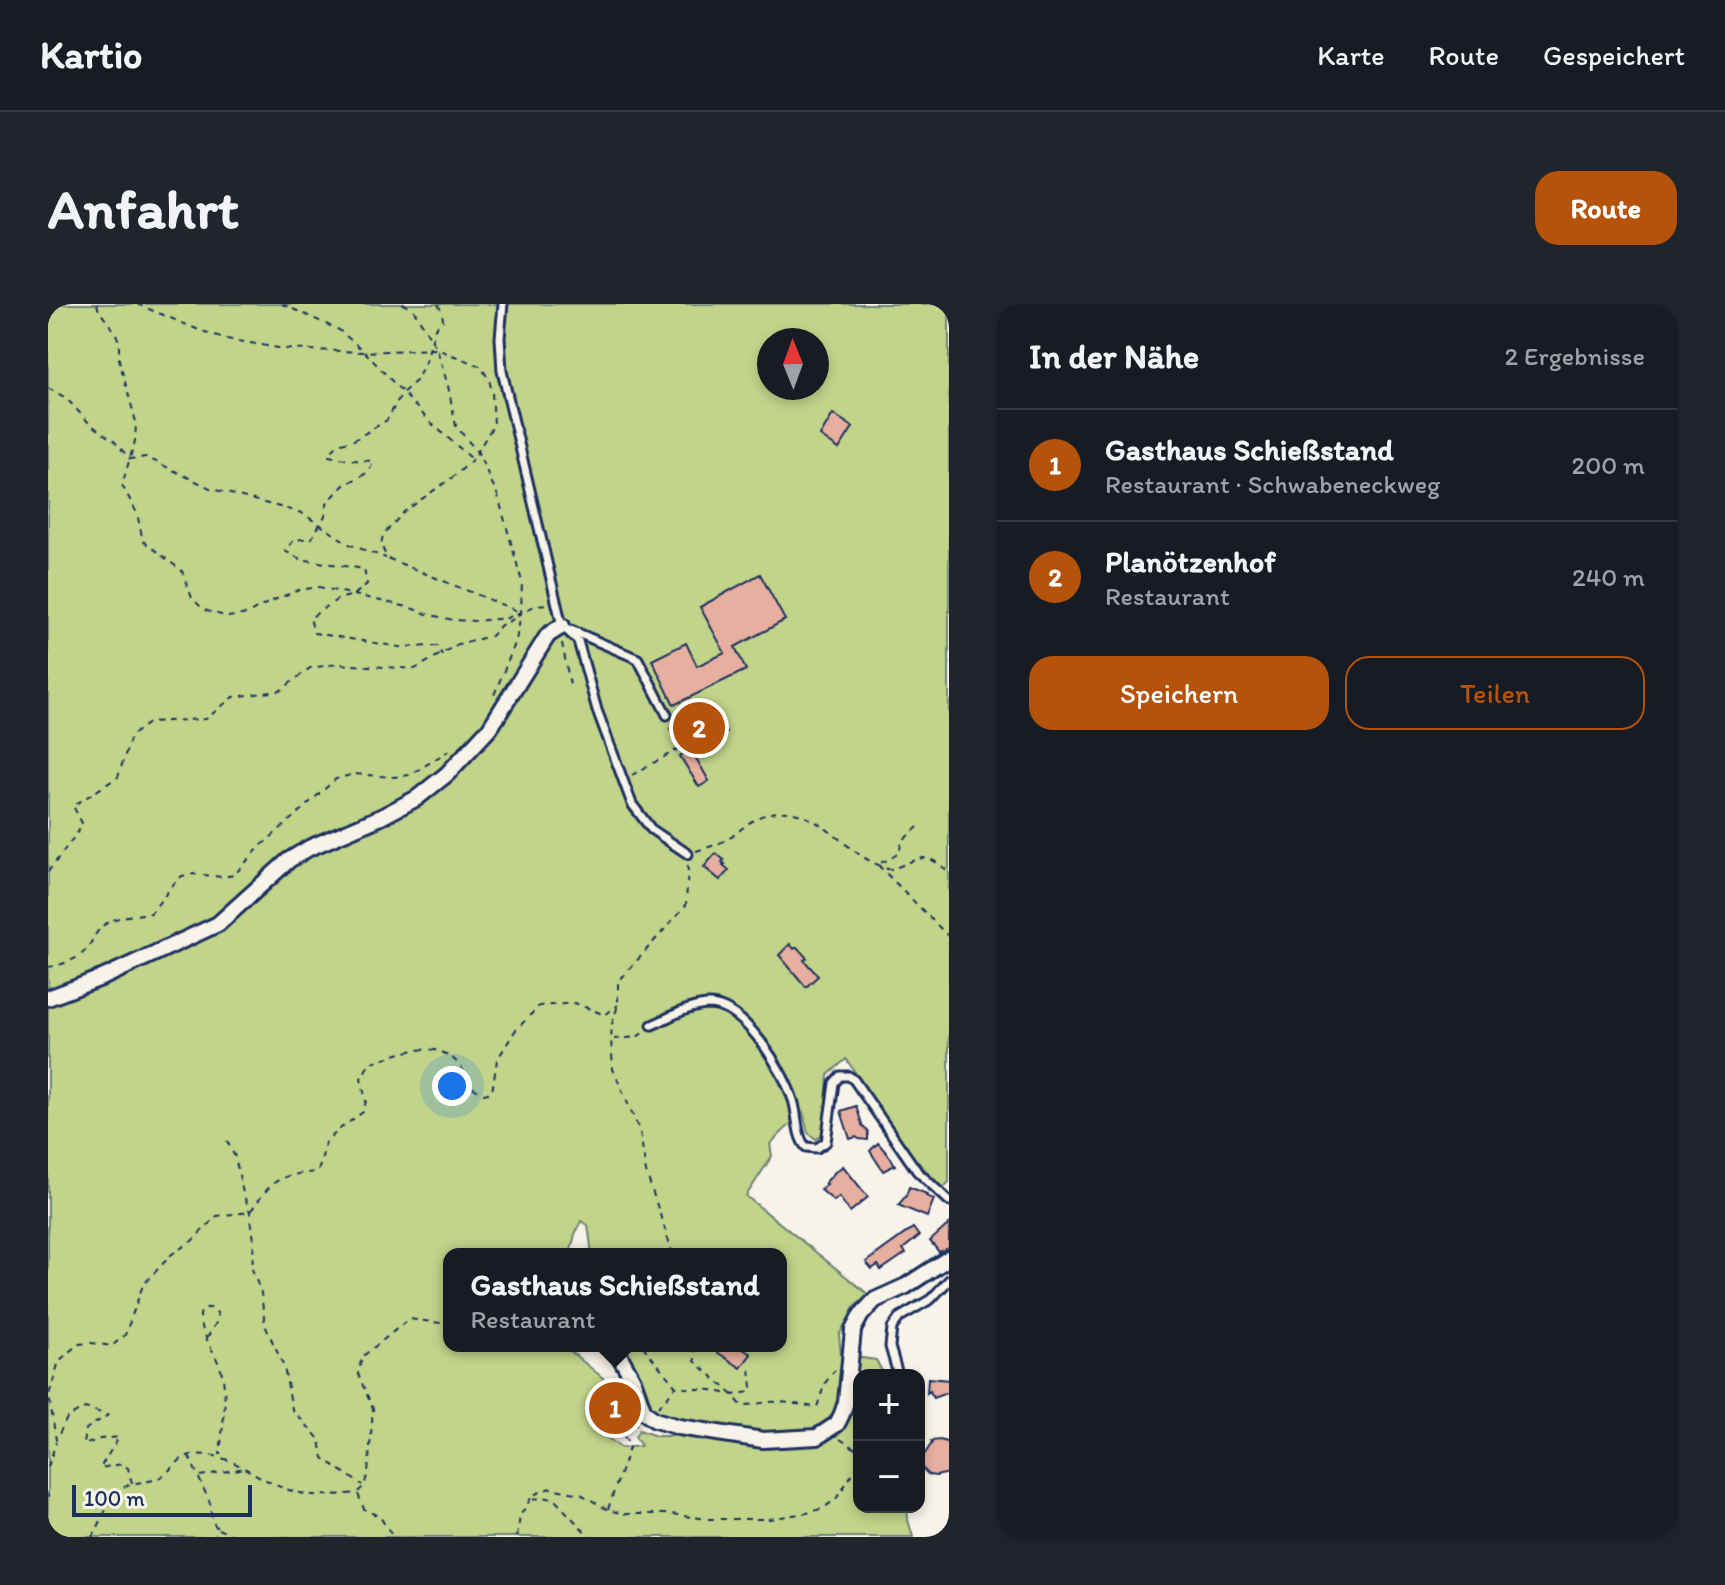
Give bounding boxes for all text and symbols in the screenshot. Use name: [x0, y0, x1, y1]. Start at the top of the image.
text: Kartio: [40, 32, 142, 78]
text: Karte: [1317, 38, 1385, 72]
text: Route: [1429, 38, 1499, 72]
text: Gespeichert: [1543, 38, 1685, 72]
button: Route: [1535, 171, 1677, 245]
text: Anfahrt: [48, 175, 239, 242]
north arrow: [757, 328, 829, 400]
text: In der Nähe: [1029, 336, 1199, 377]
text: 2 Ergebnisse: [1505, 340, 1645, 372]
text: Gasthaus Schießstand: [1105, 431, 1394, 468]
text: 1: [1049, 449, 1061, 481]
text: 200 m: [1572, 449, 1645, 481]
text: Restaurant · Schwabeneckweg: [1105, 468, 1440, 500]
text: Planötzenhof: [1105, 543, 1276, 580]
text: 2: [1048, 561, 1062, 593]
text: 240 m: [1572, 561, 1645, 593]
text: Restaurant: [1105, 580, 1230, 612]
button: Speichern: [1029, 656, 1329, 730]
button: Teilen: [1345, 656, 1645, 730]
pin: 2: [673, 698, 725, 758]
your location: [432, 1066, 472, 1106]
popup: [443, 1248, 787, 1352]
text: Gasthaus Schießstand: [471, 1266, 759, 1303]
text: Restaurant: [471, 1303, 595, 1335]
map controls: [853, 1369, 925, 1513]
button: +: [853, 1369, 925, 1441]
pin: 1: [589, 1378, 641, 1438]
button: −: [853, 1441, 925, 1513]
scale bar: [72, 1481, 252, 1517]
text: 100 m: [84, 1485, 145, 1512]

